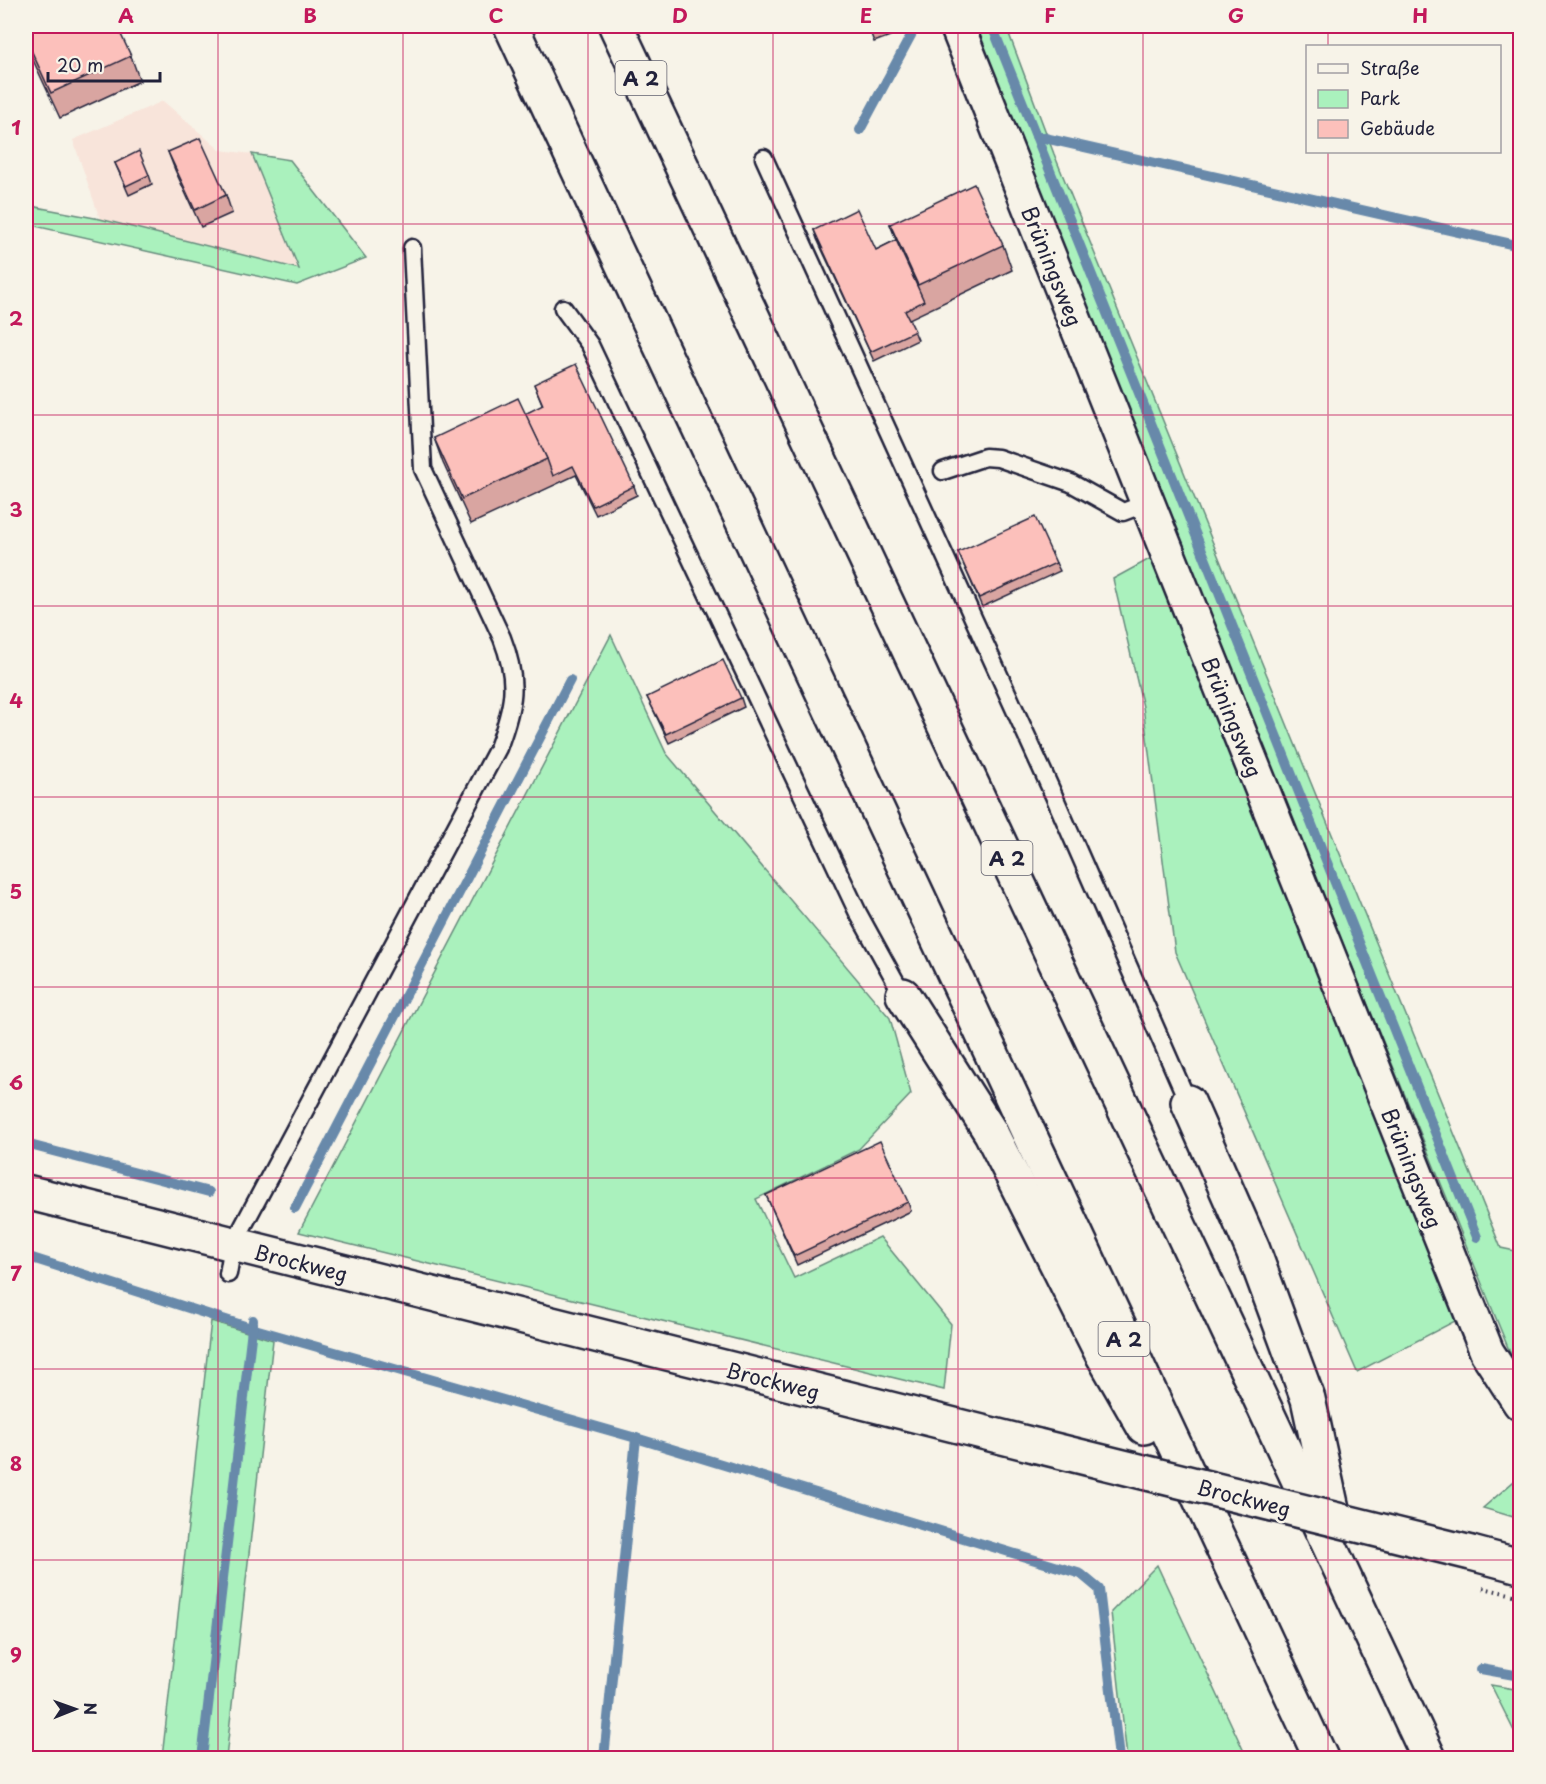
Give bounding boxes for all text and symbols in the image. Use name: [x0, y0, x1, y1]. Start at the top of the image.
text: A: [118, 0, 134, 30]
text: B: [303, 0, 317, 30]
text: C: [488, 0, 504, 30]
text: D: [672, 0, 688, 30]
text: E: [860, 0, 872, 30]
text: F: [1044, 0, 1056, 30]
text: G: [1228, 0, 1244, 30]
text: H: [1412, 0, 1428, 30]
scale bar: [48, 45, 160, 83]
legend: [1306, 45, 1501, 153]
text: 20 m: [57, 51, 103, 78]
text: Straße: [1360, 54, 1420, 81]
road number: A 2: [616, 61, 666, 95]
text: Park: [1360, 84, 1400, 111]
text: 1: [11, 112, 21, 142]
text: Gebäude: [1360, 114, 1435, 141]
street label: Brüningsweg: [1014, 201, 1092, 331]
text: 2: [9, 303, 23, 333]
text: 3: [9, 494, 23, 524]
street label: Brüningsweg: [1194, 652, 1272, 782]
text: 4: [9, 685, 23, 715]
road number: A 2: [982, 841, 1032, 875]
text: 5: [10, 876, 22, 906]
text: 6: [9, 1067, 23, 1097]
street label: Brüningsweg: [1374, 1103, 1452, 1233]
street label: Brockweg: [251, 1235, 351, 1289]
text: 7: [10, 1258, 22, 1288]
road number: A 2: [1098, 1322, 1150, 1356]
street label: Brockweg: [723, 1353, 823, 1407]
text: 8: [10, 1448, 22, 1478]
street label: Brockweg: [1194, 1470, 1294, 1524]
text: 9: [10, 1639, 22, 1669]
north arrow: [45, 1679, 105, 1739]
text: N: [79, 1702, 103, 1715]

